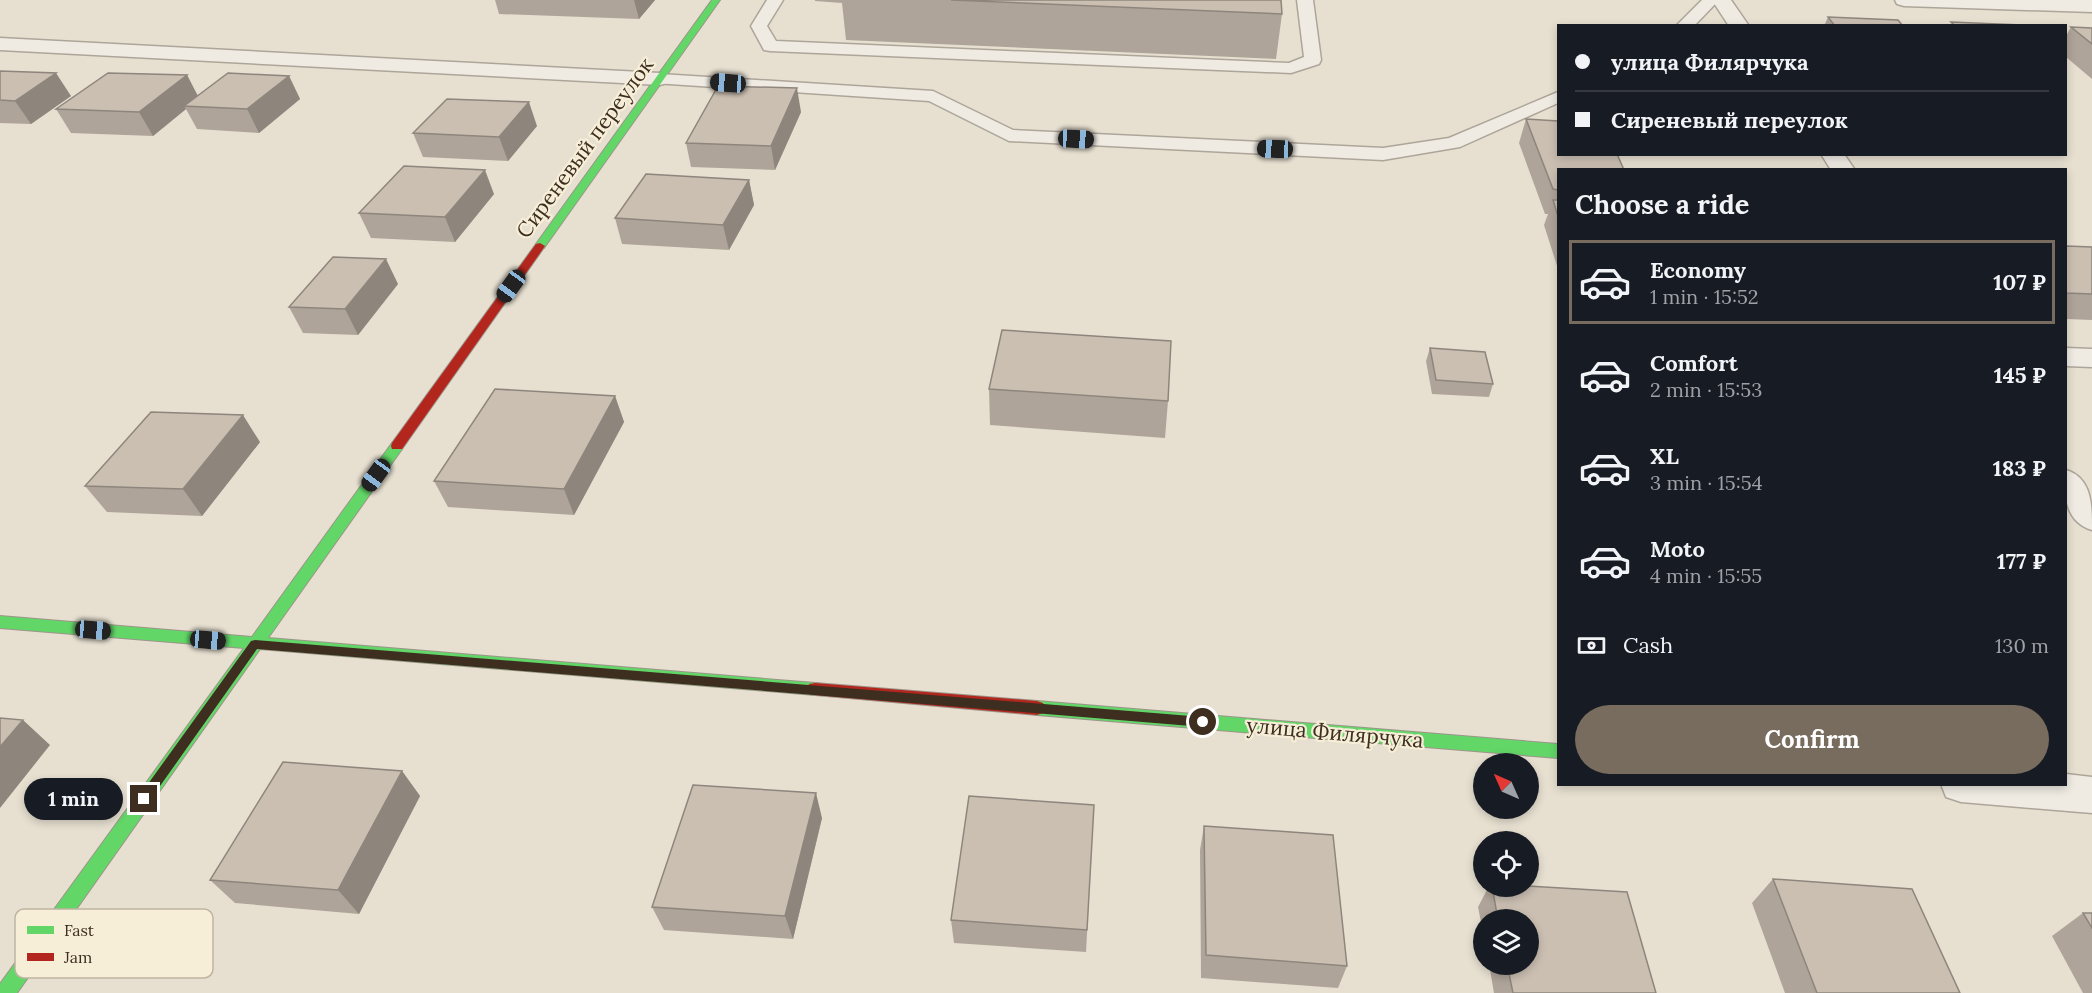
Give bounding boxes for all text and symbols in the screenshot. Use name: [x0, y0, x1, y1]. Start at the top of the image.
text: улица Филярчука: [1611, 48, 1809, 76]
street label: Сиреневый переулок: [510, 52, 660, 243]
car: [709, 73, 747, 93]
text: Сиреневый переулок: [1611, 106, 1848, 134]
car: [1058, 129, 1094, 149]
car: [1257, 139, 1293, 159]
text: Choose a ride: [1575, 187, 1749, 221]
icon: car: [1578, 255, 1632, 309]
text: Economy: [1650, 256, 1746, 284]
car: [493, 266, 529, 306]
text: 107 ₽: [1993, 268, 2046, 296]
text: 1 min · 15:52: [1650, 284, 1759, 309]
icon: car: [1578, 348, 1632, 402]
text: Comfort: [1650, 349, 1738, 377]
text: 145 ₽: [1994, 361, 2046, 389]
text: 2 min · 15:53: [1650, 377, 1762, 402]
icon: car: [1578, 441, 1632, 495]
text: XL: [1650, 442, 1679, 470]
text: 183 ₽: [1993, 454, 2046, 482]
car: [358, 455, 394, 495]
text: 3 min · 15:54: [1650, 470, 1762, 495]
icon: car: [1578, 534, 1632, 588]
text: Moto: [1650, 535, 1705, 563]
text: 177 ₽: [1997, 547, 2046, 575]
text: 4 min · 15:55: [1650, 563, 1762, 588]
car: [74, 619, 112, 641]
car: [189, 629, 227, 651]
icon: cash: [1575, 629, 1608, 662]
text: Cash: [1623, 631, 1673, 659]
text: 130 m: [1995, 633, 2049, 658]
button: Confirm: [1575, 705, 2049, 774]
route start: [1189, 708, 1216, 735]
street label: улица Филярчука: [1245, 711, 1425, 754]
north arrow: [1473, 753, 1539, 819]
map controls: [1473, 753, 1539, 975]
callout: 1 min: [24, 778, 123, 820]
route end: [130, 785, 157, 812]
text: 1 min: [48, 786, 99, 811]
button: locate: [1473, 831, 1539, 897]
legend: [15, 909, 213, 978]
button: layers: [1473, 909, 1539, 975]
text: Fast: [64, 920, 95, 940]
text: Jam: [63, 947, 92, 967]

